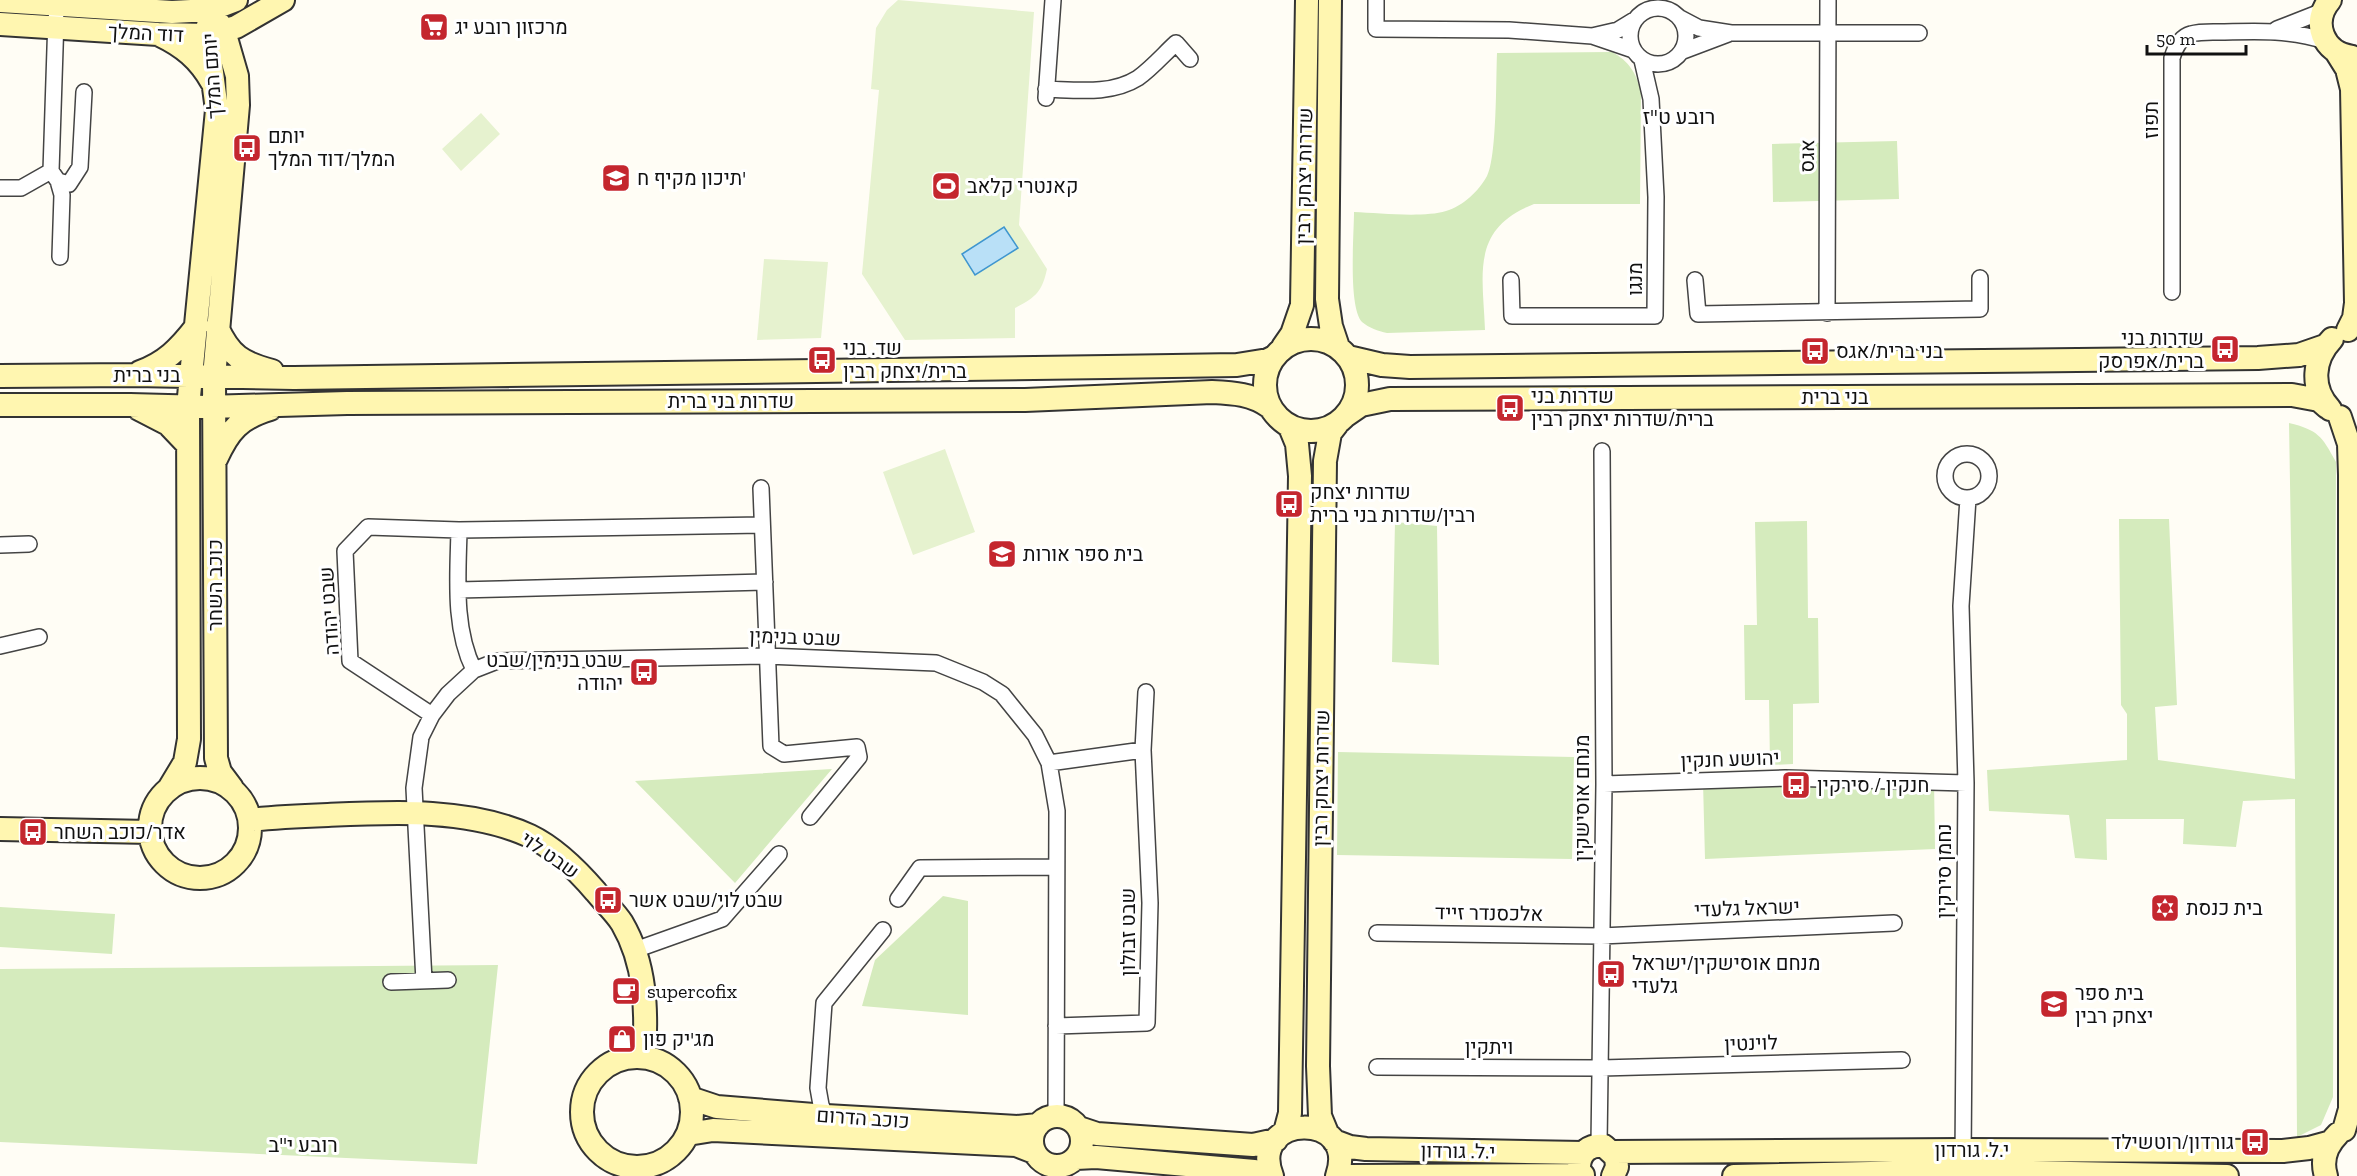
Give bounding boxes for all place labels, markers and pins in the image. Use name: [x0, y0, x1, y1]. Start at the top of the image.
supermarket icon: מרכזון רובע יג: [418, 11, 450, 43]
place label: מרכזון רובע יג: [455, 15, 568, 39]
place label: יותם המלך/דוד המלך: [268, 124, 395, 171]
bus stop icon: יותם המלך/דוד המלך: [231, 132, 263, 164]
school or university icon: תיכון מקיף ח': [600, 162, 632, 194]
place label: תיכון מקיף ח': [637, 166, 746, 190]
sports icon: קאנטרי קלאב: [930, 170, 962, 202]
place label: קאנטרי קלאב: [967, 174, 1078, 198]
place label: שדרות בני ברית/אפרסק: [2098, 326, 2204, 373]
bus stop icon: שדרות בני ברית/אפרסק: [2209, 333, 2241, 365]
bus stop icon: בני ברית/אגס: [1799, 335, 1831, 367]
place label: שד. בני ברית/יצחק רבין: [843, 336, 967, 383]
place label: בני ברית/אגס: [1836, 339, 1944, 363]
bus stop icon: שד. בני ברית/יצחק רבין: [806, 344, 838, 376]
place label: שדרות בני ברית/שדרות יצחק רבין: [1531, 384, 1714, 431]
bus stop icon: שדרות בני ברית/שדרות יצחק רבין: [1494, 392, 1526, 424]
place label: שדרות יצחק רבין/שדרות בני ברית: [1310, 480, 1475, 527]
bus stop icon: שדרות יצחק רבין/שדרות בני ברית: [1273, 488, 1305, 520]
school or university icon: בית ספר אורות: [986, 538, 1018, 570]
place label: בית ספר אורות: [1023, 542, 1144, 566]
place label: שבט בנימין/שבט יהודה: [486, 648, 623, 695]
bus stop icon: שבט בנימין/שבט יהודה: [628, 656, 660, 688]
bus stop icon: חנקין / סירקין: [1780, 769, 1812, 801]
place label: חנקין / סירקין: [1817, 773, 1929, 797]
bus stop icon: אדר/כוכב השחר: [17, 816, 49, 848]
place label: אדר/כוכב השחר: [54, 820, 186, 844]
bus stop icon: שבט לוי/שבט אשר: [592, 884, 624, 916]
place label: שבט לוי/שבט אשר: [629, 888, 783, 912]
synagogue icon: בית כנסת: [2149, 892, 2181, 924]
place label: בית כנסת: [2186, 896, 2263, 920]
place label: מנחם אוסישקין/ישראל גלעדי: [1632, 951, 1821, 998]
bus stop icon: מנחם אוסישקין/ישראל גלעדי: [1595, 958, 1627, 990]
cafe icon: supercofix: [610, 975, 642, 1007]
place label: supercofix: [647, 979, 737, 1003]
place label: בית ספר יצחק רבין: [2075, 981, 2153, 1028]
school or university icon: בית ספר יצחק רבין: [2038, 988, 2070, 1020]
shop icon: מג'יק פון: [606, 1023, 638, 1055]
place label: מג'יק פון: [643, 1027, 714, 1051]
bus stop icon: גורדון/רוטשילד: [2239, 1126, 2271, 1158]
place label: גורדון/רוטשילד: [2111, 1130, 2234, 1154]

